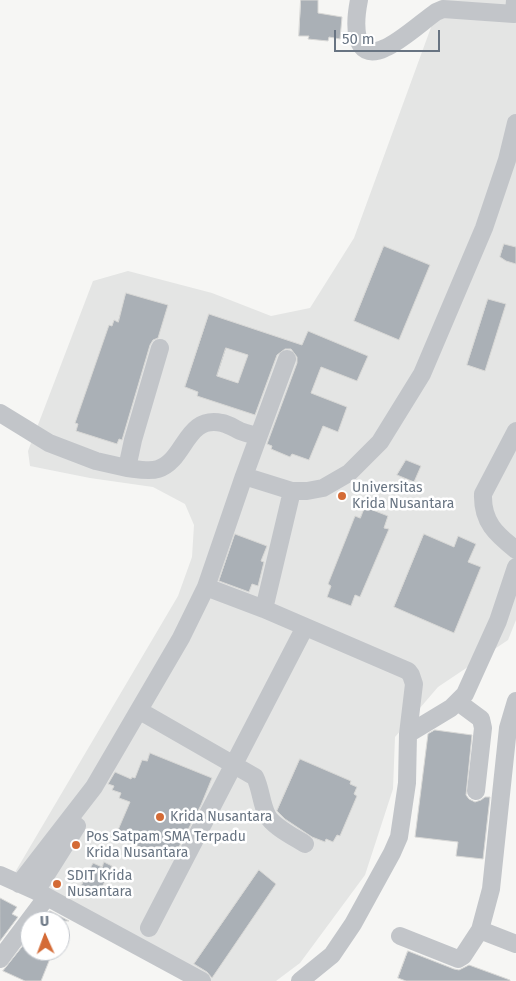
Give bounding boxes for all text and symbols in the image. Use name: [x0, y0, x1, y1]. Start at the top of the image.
scale bar: [336, 20, 442, 52]
text: 50 m: [342, 30, 375, 48]
place label: Universitas Krida Nusantara: [352, 480, 454, 512]
marker: Universitas Krida Nusantara: [336, 490, 348, 502]
place label: Krida Nusantara: [170, 809, 272, 825]
marker: Krida Nusantara: [154, 811, 166, 823]
place label: Pos Satpam SMA Terpadu Krida Nusantara: [86, 829, 246, 862]
marker: Pos Satpam SMA Terpadu Krida Nusantara: [70, 839, 82, 851]
place label: SDIT Krida Nusantara: [67, 868, 132, 900]
marker: SDIT Krida Nusantara: [51, 878, 63, 890]
north arrow: [20, 911, 70, 961]
text: U: [40, 913, 49, 930]

